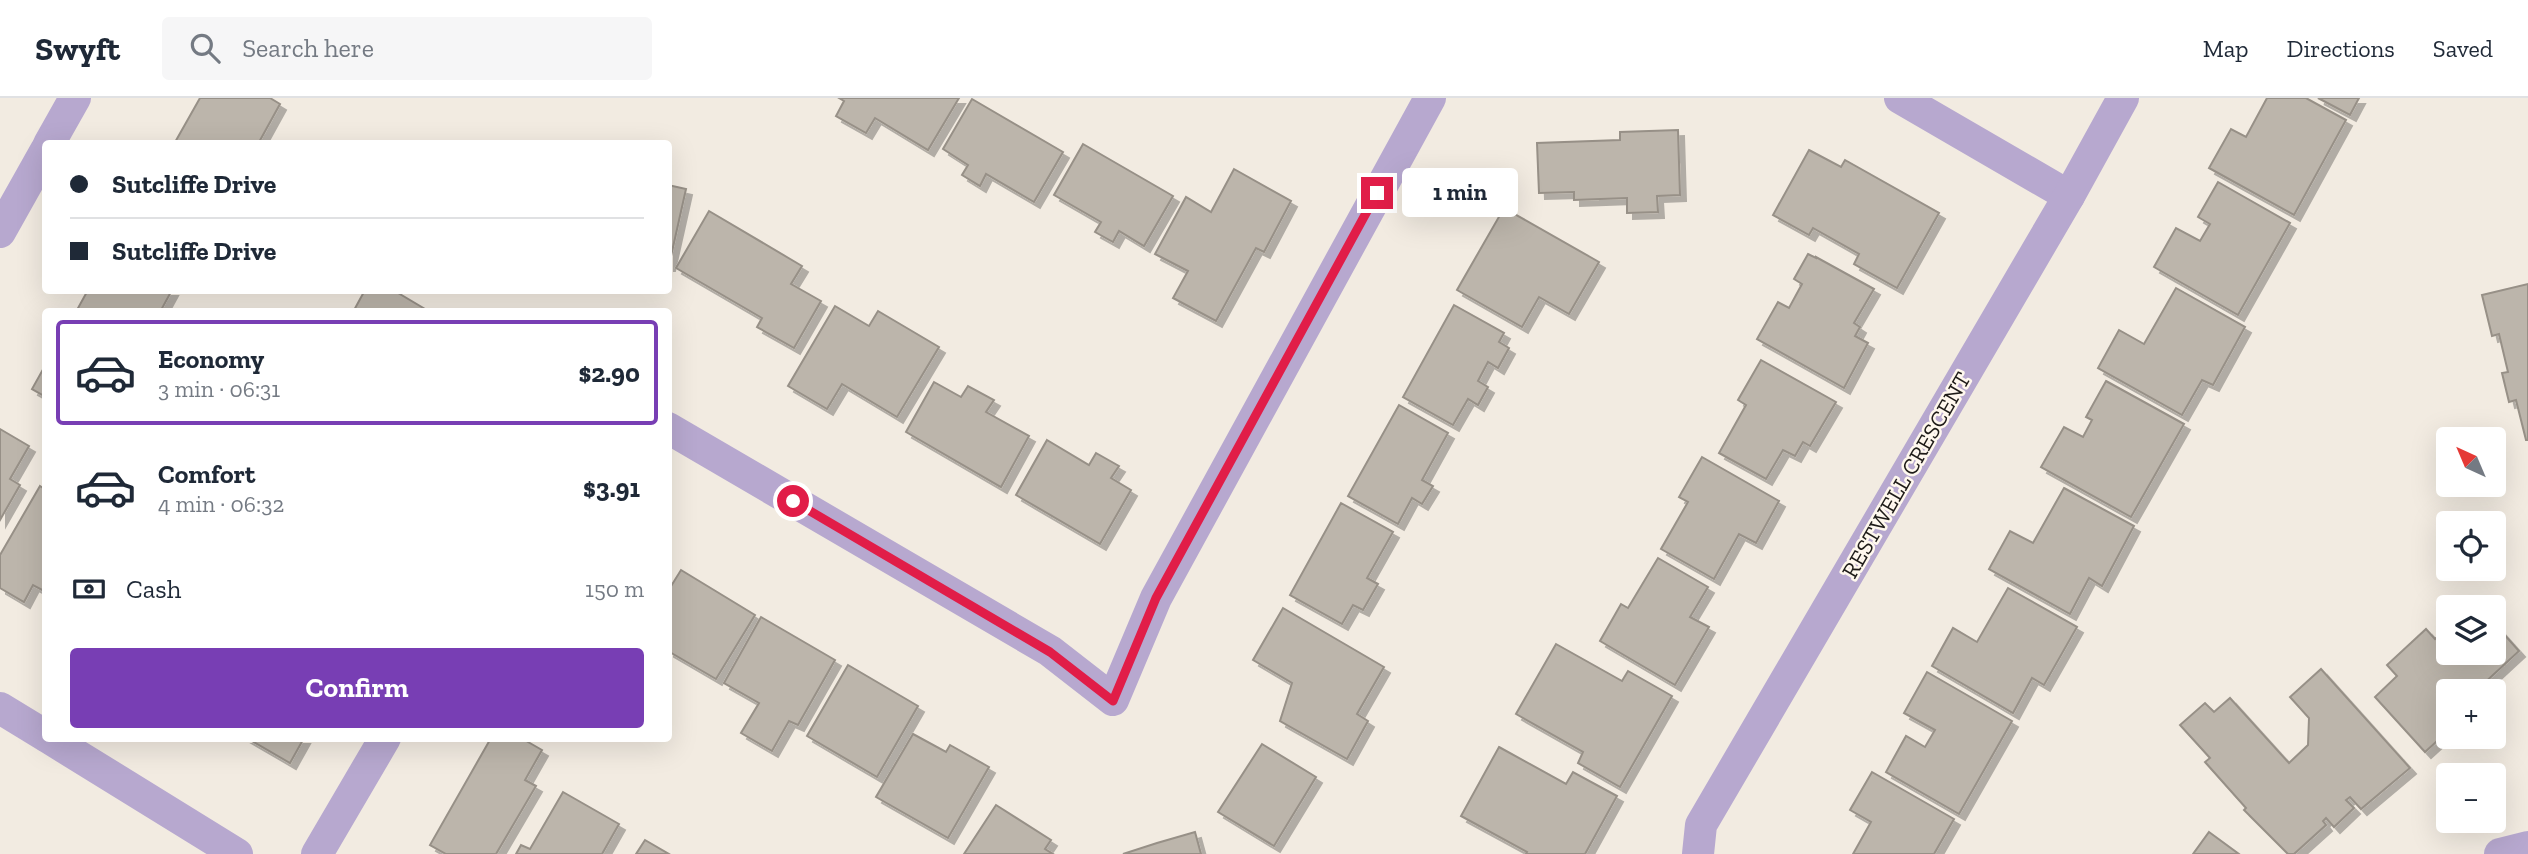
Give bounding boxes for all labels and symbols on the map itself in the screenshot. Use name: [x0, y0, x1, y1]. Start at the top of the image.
callout: 1 min: [1402, 168, 1517, 217]
route end: [1361, 177, 1393, 209]
street label: RESTWELL CRESCENT: [1836, 367, 1976, 583]
north arrow: [2436, 427, 2506, 497]
route start: [777, 485, 809, 517]

